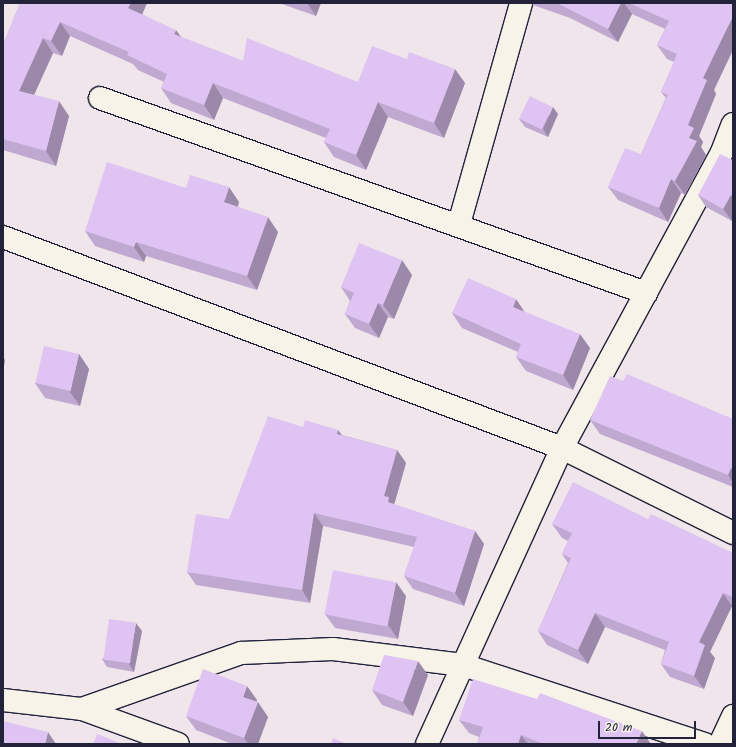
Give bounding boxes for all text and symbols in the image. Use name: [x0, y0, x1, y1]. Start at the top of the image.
scale bar: [600, 713, 698, 739]
text: 20 m: [605, 718, 632, 737]

